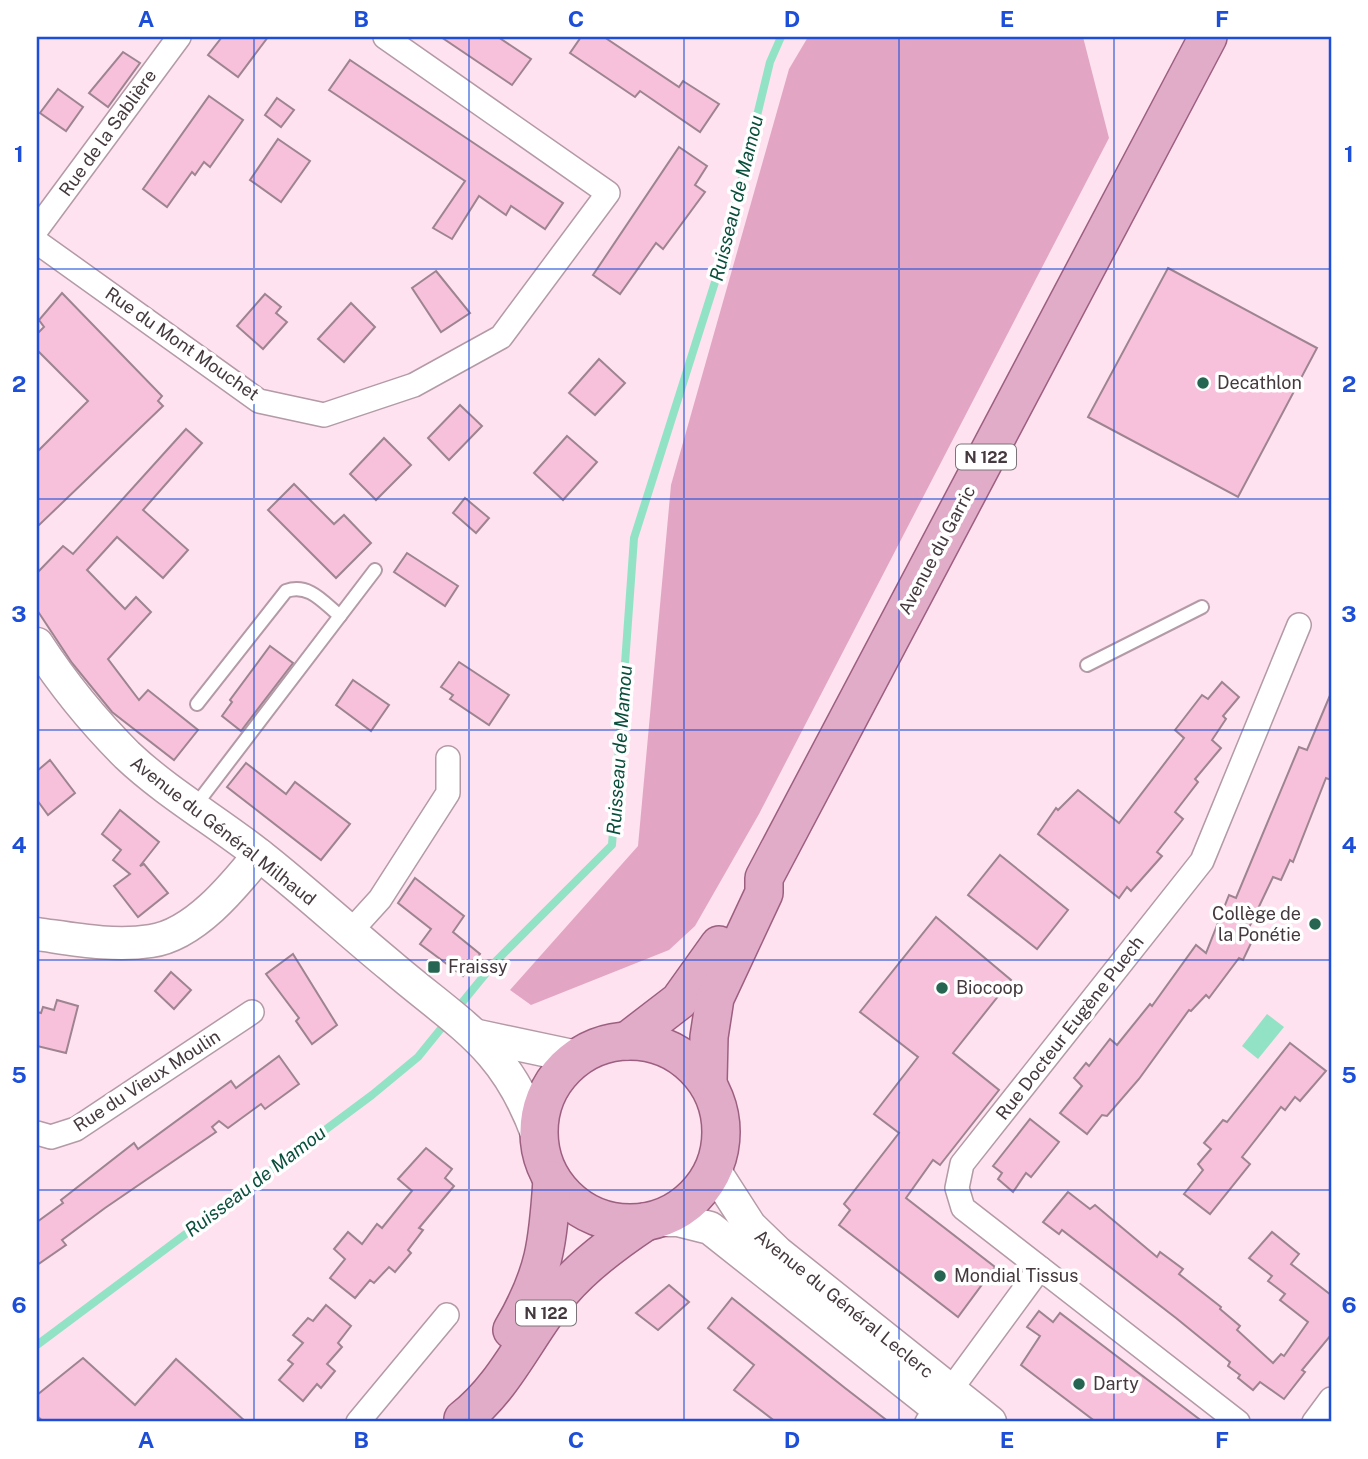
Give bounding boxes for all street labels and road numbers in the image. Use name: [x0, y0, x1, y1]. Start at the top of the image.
street label: Rue de la Sablière: [55, 65, 161, 200]
street label: Rue du Mont Mouchet: [101, 283, 263, 405]
road number: N 122: [956, 445, 1016, 470]
street label: Avenue du Garric: [894, 482, 979, 618]
street label: Avenue du Général Milhaud: [127, 752, 320, 909]
street label: Rue Docteur Eugène Puech: [991, 932, 1148, 1124]
street label: Rue du Vieux Moulin: [70, 1025, 224, 1136]
street label: Avenue du Général Leclerc: [751, 1225, 938, 1382]
road number: N 122: [516, 1301, 576, 1326]

